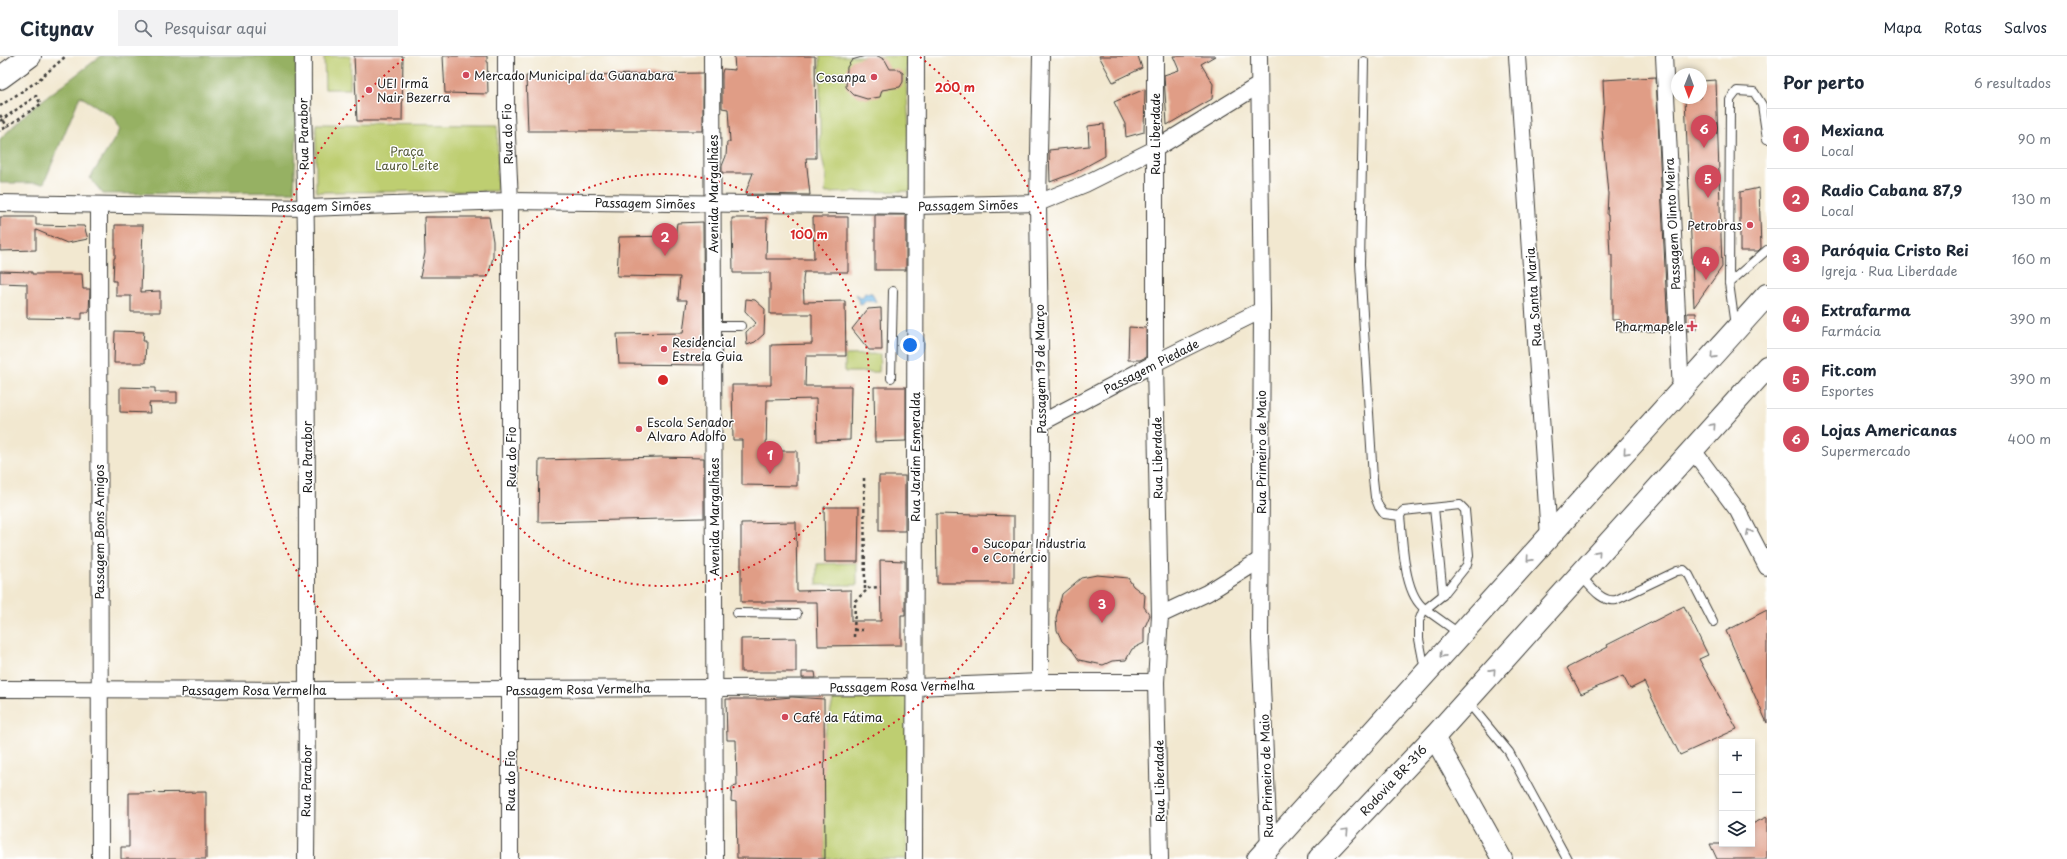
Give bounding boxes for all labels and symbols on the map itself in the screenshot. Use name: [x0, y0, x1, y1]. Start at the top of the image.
place label: Mercado Municipal da Guanabara: [474, 66, 675, 84]
place label: Cosanpa: [816, 68, 867, 86]
north arrow: [1671, 68, 1707, 104]
marker: Mercado Municipal da Guanabara: [461, 70, 471, 80]
marker: Cosanpa: [869, 72, 879, 82]
place label: UEI Irmã Nair Bezerra: [377, 74, 451, 106]
text: 200 m: [935, 78, 975, 96]
marker: UEI Irmã Nair Bezerra: [364, 85, 374, 95]
street label: Rua Liberdade: [1146, 93, 1164, 175]
street label: Rua Parabor: [293, 97, 313, 170]
street label: Rua do Fio: [497, 103, 517, 165]
pin: 6: [1691, 115, 1717, 148]
street label: Avenida Margalhães: [704, 134, 722, 253]
park label: Praça Lauro Leite: [375, 142, 439, 174]
street label: Passagem Olinto Meira: [1660, 157, 1684, 291]
pin: 5: [1695, 165, 1721, 198]
street label: Passagem Simões: [595, 193, 696, 213]
street label: Passagem Simões: [918, 195, 1019, 215]
street label: Passagem Simões: [271, 196, 372, 216]
place label: Petrobras: [1687, 216, 1743, 234]
marker: Petrobras: [1745, 220, 1755, 230]
pin: 2: [652, 223, 678, 256]
text: 100 m: [790, 225, 828, 243]
street label: Rua Santa Maria: [1521, 246, 1545, 347]
pin: 4: [1693, 247, 1719, 280]
street label: Passagem 19 de Março: [1030, 304, 1050, 434]
place label: Pharmapele: [1615, 317, 1684, 335]
marker: Pharmapele: [1687, 321, 1697, 331]
place label: Residencial Estrela Guia: [672, 333, 743, 365]
street label: Passagem Piedade: [1100, 334, 1202, 398]
your location: [900, 335, 920, 355]
marker: Residencial Estrela Guia: [659, 344, 669, 354]
one-way arrow: [1711, 351, 1718, 358]
centre of rings: [656, 373, 670, 387]
street label: Rua Primeiro de Maio: [1252, 390, 1270, 514]
street label: Rua Jardim Esmeralda: [906, 391, 924, 522]
place label: Escola Senador Alvaro Adolfo: [647, 413, 734, 445]
street label: Rua Liberdade: [1147, 417, 1167, 499]
street label: Rua Parabor: [298, 420, 316, 493]
one-way arrow: [1708, 423, 1715, 430]
marker: Escola Senador Alvaro Adolfo: [634, 424, 644, 434]
street label: Rua do Fio: [502, 426, 520, 488]
pin: 1: [757, 441, 783, 474]
one-way arrow: [1623, 447, 1631, 455]
street label: Avenida Margalhães: [705, 457, 723, 576]
street label: Passagem Bons Amigos: [90, 464, 108, 600]
one-way arrow: [1746, 529, 1754, 536]
place label: Sucopar Industria e Comércio: [983, 534, 1086, 566]
marker: Sucopar Industria e Comércio: [970, 545, 980, 555]
one-way arrow: [1593, 551, 1600, 558]
one-way arrow: [1527, 554, 1534, 562]
pin: 3: [1089, 590, 1115, 623]
one-way arrow: [1440, 651, 1447, 658]
one-way arrow: [1488, 669, 1495, 676]
street label: Passagem Rosa Vermelha: [829, 676, 975, 696]
street label: Passagem Rosa Vermelha: [505, 679, 651, 699]
street label: Passagem Rosa Vermelha: [181, 681, 327, 699]
place label: Café da Fátima: [793, 708, 883, 726]
marker: Café da Fátima: [780, 712, 790, 722]
street label: Rua Primeiro de Maio: [1255, 713, 1277, 838]
street label: Rua Liberdade: [1149, 740, 1169, 822]
street label: Rodovia BR-316: [1355, 740, 1431, 820]
street label: Rua Parabor: [296, 744, 316, 817]
street label: Rua do Fio: [501, 750, 519, 812]
one-way arrow: [1341, 828, 1348, 836]

